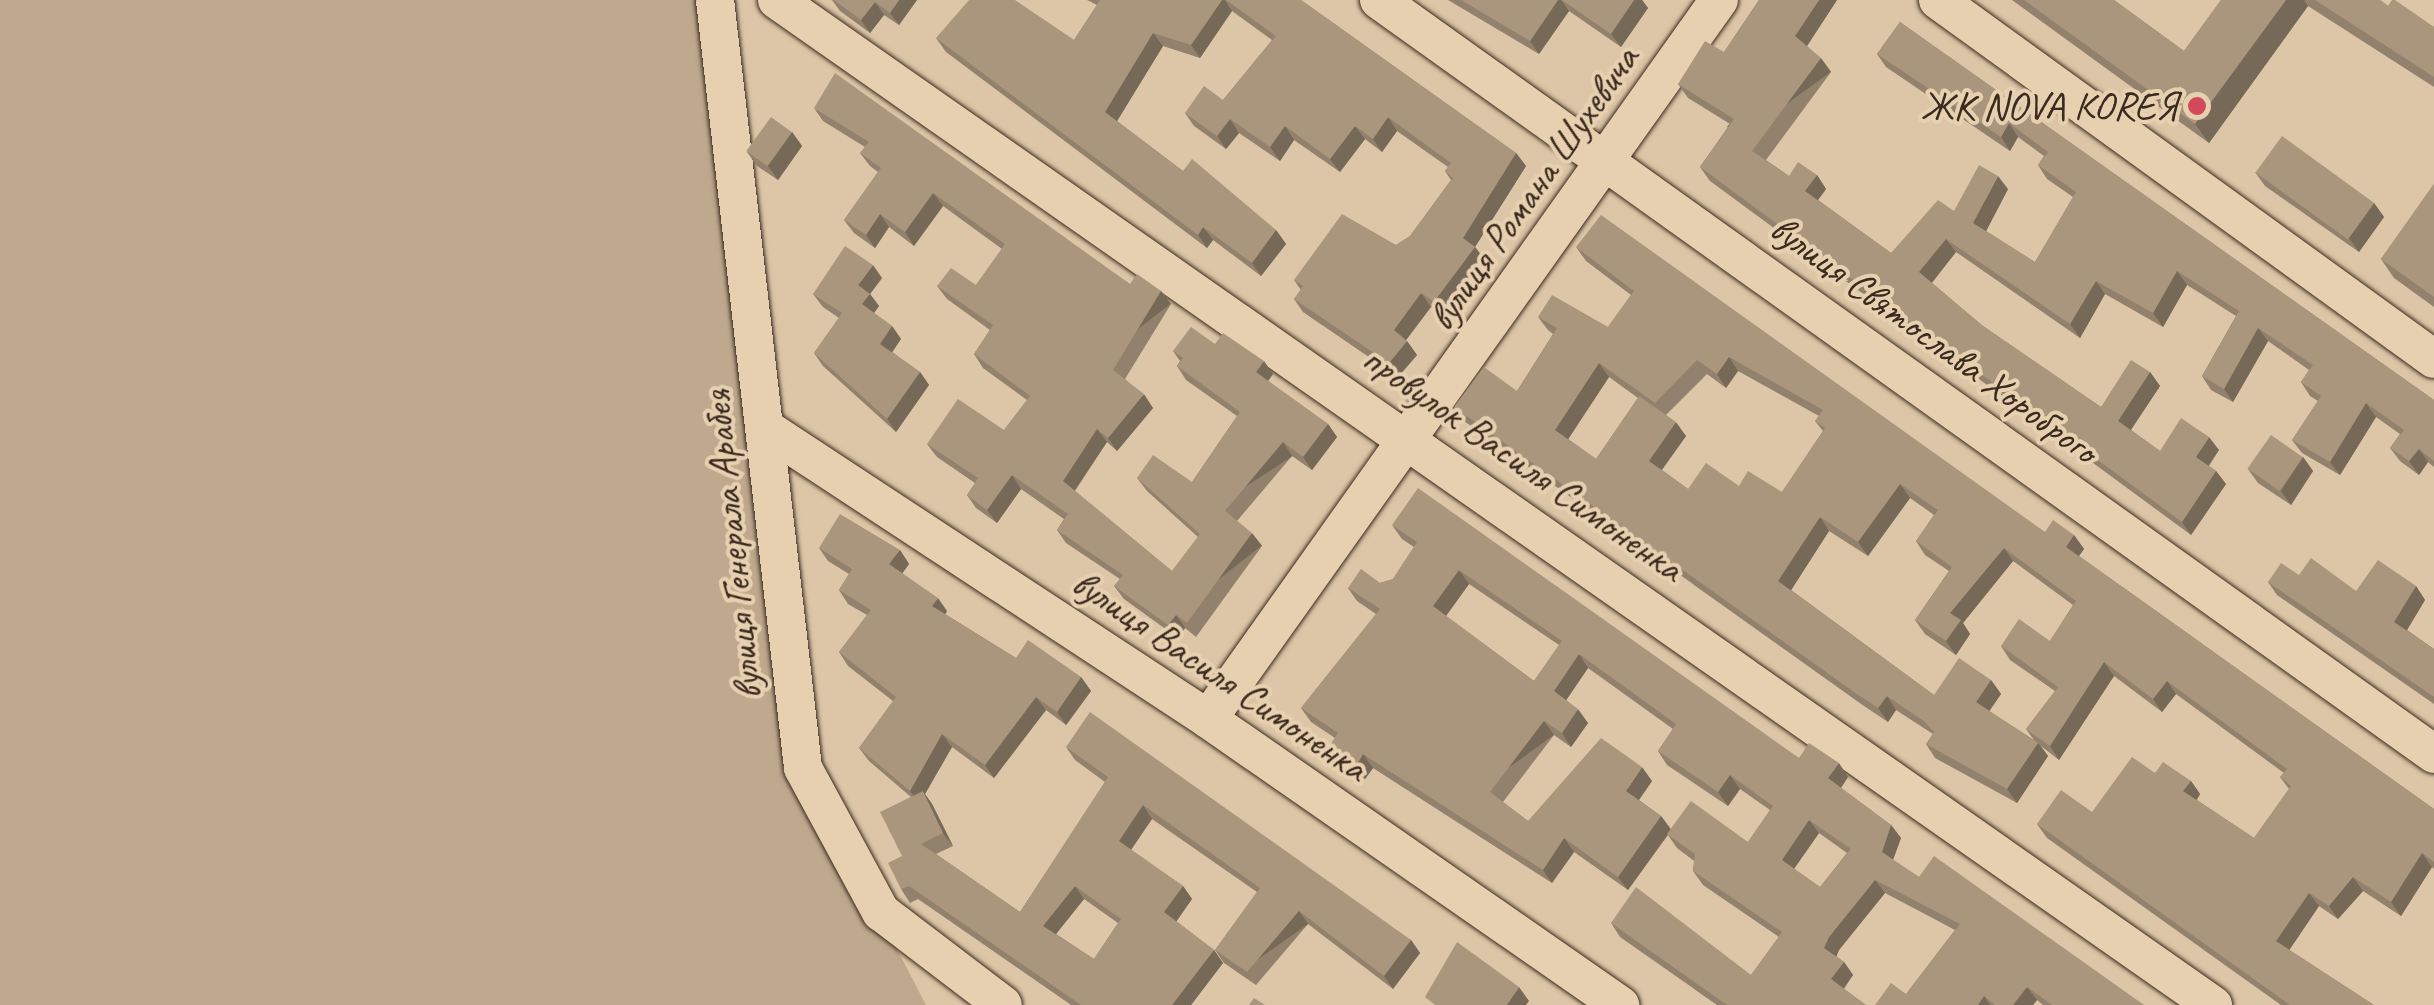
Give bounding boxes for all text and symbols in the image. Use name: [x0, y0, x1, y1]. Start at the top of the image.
street label: вулиця Романа Шухевича: [1417, 37, 1649, 339]
place label: ЖК NOVA KOREЯ: [1921, 82, 2177, 130]
marker: ЖК NOVA KOREЯ: [2186, 95, 2208, 117]
street label: вулиця Святослава Хороброго: [1762, 205, 2106, 473]
street label: провулок Василя Симоненка: [1356, 336, 1690, 590]
street label: вулиця Генерала Арабея: [692, 388, 772, 702]
street label: вулиця Василя Симоненка: [1063, 558, 1377, 792]

